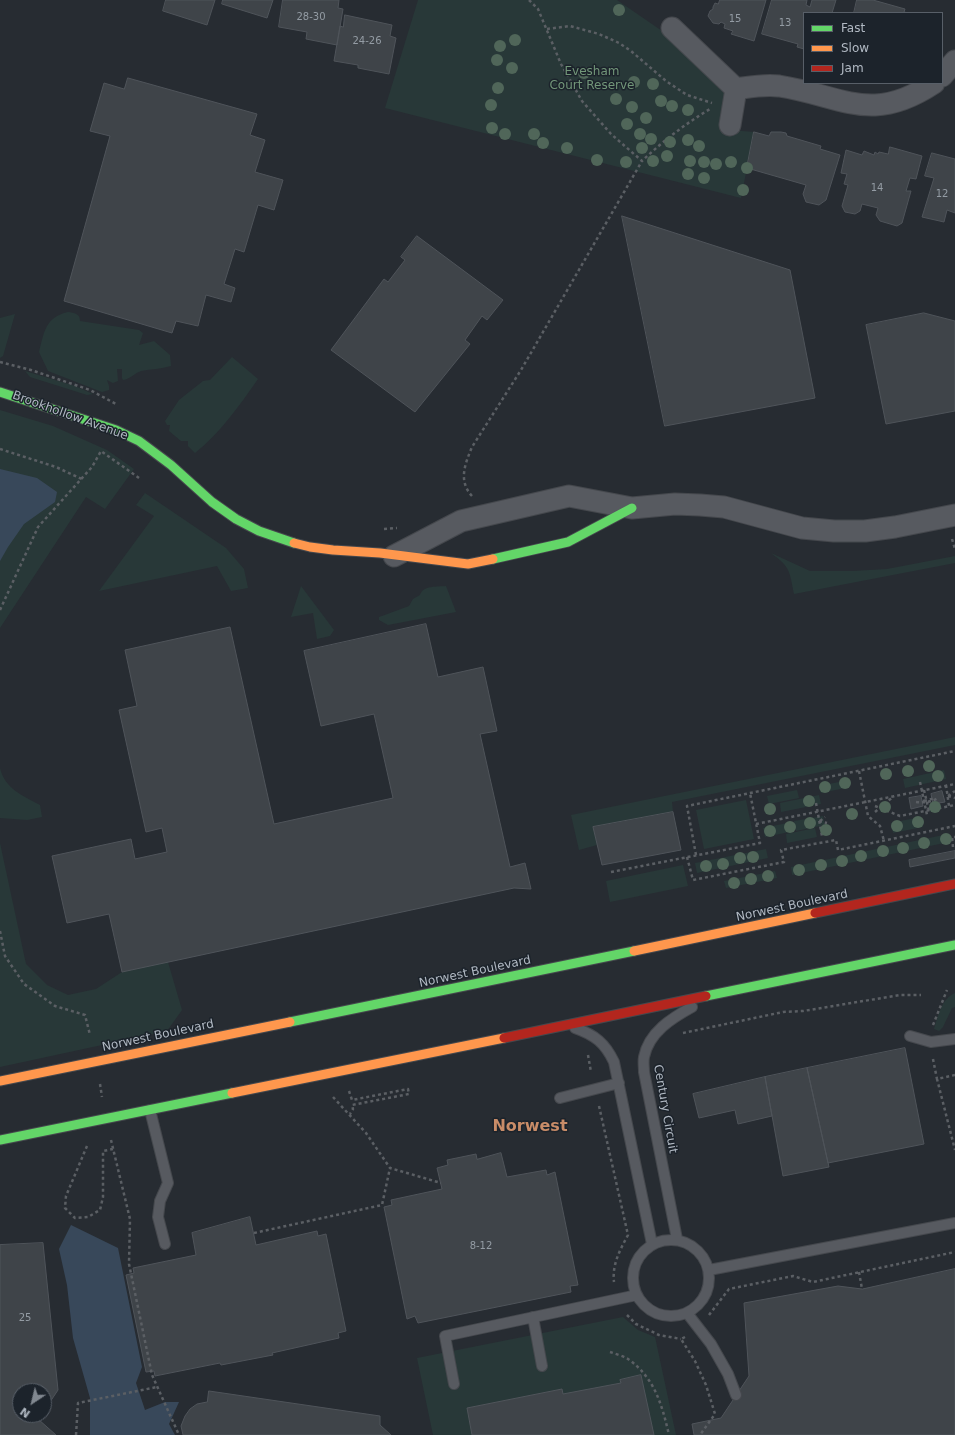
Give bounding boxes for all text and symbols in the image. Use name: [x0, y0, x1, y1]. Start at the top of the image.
house number: 28-30: [296, 11, 326, 23]
legend: [803, 12, 943, 84]
house number: 15: [729, 13, 741, 25]
house number: 13: [779, 17, 791, 29]
text: Fast: [841, 21, 865, 35]
house number: 24-26: [352, 35, 382, 47]
text: Slow: [841, 41, 869, 55]
text: Jam: [841, 61, 864, 75]
park label: Evesham Court Reserve: [549, 65, 635, 93]
house number: 14: [871, 182, 883, 194]
house number: 12: [936, 188, 948, 200]
street label: Brookhollow Avenue: [10, 388, 130, 444]
street label: Norwest Boulevard: [735, 887, 849, 925]
street label: Norwest Boulevard: [418, 953, 532, 991]
street label: Norwest Boulevard: [101, 1017, 215, 1055]
street label: Century Circuit: [650, 1063, 680, 1155]
district label: Norwest: [492, 1117, 568, 1137]
house number: 8-12: [470, 1240, 492, 1252]
house number: 25: [19, 1312, 31, 1324]
north arrow: [12, 1383, 52, 1423]
text: N: [18, 1404, 33, 1420]

